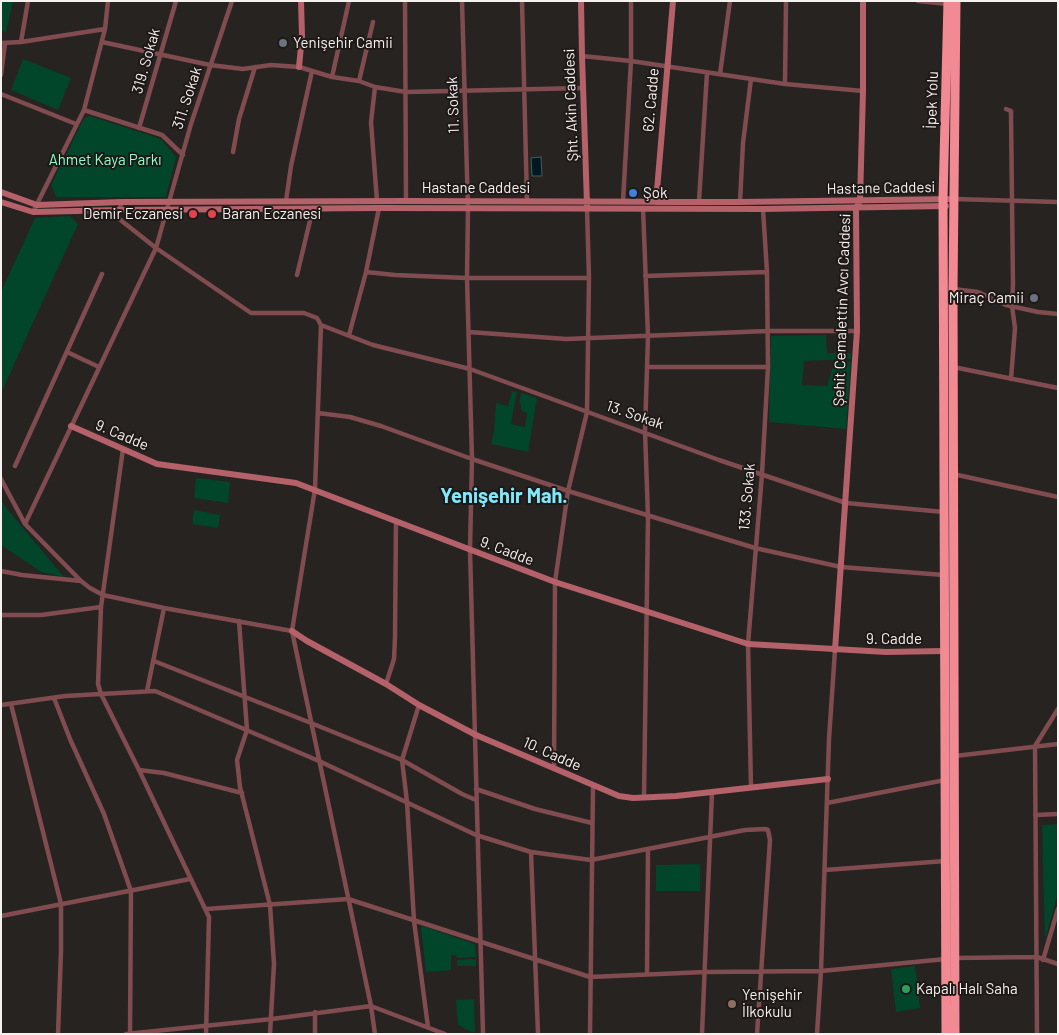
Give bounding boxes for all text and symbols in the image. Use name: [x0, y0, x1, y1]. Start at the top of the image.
street label: 319. Sokak: [128, 26, 164, 96]
place label: Yenişehir Camii: [293, 34, 393, 52]
marker: Yenişehir Camii: [277, 37, 289, 49]
street label: Şht. Akin Caddesi: [560, 48, 582, 162]
street label: 311. Sokak: [168, 64, 206, 132]
street label: 62. Cadde: [639, 67, 663, 133]
street label: İpek Yolu: [922, 71, 942, 129]
street label: 11. Sokak: [443, 76, 463, 134]
park label: Ahmet Kaya Parkı: [49, 151, 161, 169]
street label: Hastane Caddesi: [826, 178, 936, 198]
street label: Hastane Caddesi: [422, 179, 530, 197]
place label: Şok: [643, 184, 667, 202]
marker: Şok: [627, 187, 639, 199]
place label: Demir Eczanesi: [83, 205, 183, 223]
place label: Baran Eczanesi: [222, 205, 321, 223]
marker: Demir Eczanesi: [187, 208, 199, 220]
marker: Baran Eczanesi: [206, 208, 218, 220]
street label: Şehit Cemalettin Avcı Caddesi: [830, 213, 854, 407]
place label: Miraç Camii: [949, 289, 1024, 307]
marker: Miraç Camii: [1028, 292, 1040, 304]
street label: 13. Sokak: [604, 397, 666, 433]
street label: 9. Cadde: [93, 416, 151, 454]
street label: 133. Sokak: [735, 463, 759, 531]
district label: Yenişehir Mah.: [440, 484, 568, 508]
street label: 9. Cadde: [478, 533, 536, 569]
street label: 9. Cadde: [866, 630, 922, 648]
street label: 10. Cadde: [520, 733, 584, 775]
place label: Kapalı Halı Saha: [916, 980, 1018, 998]
marker: Kapalı Halı Saha: [900, 983, 912, 995]
place label: Yenişehir İlkokulu: [742, 986, 802, 1021]
marker: Yenişehir İlkokulu: [726, 998, 738, 1010]

